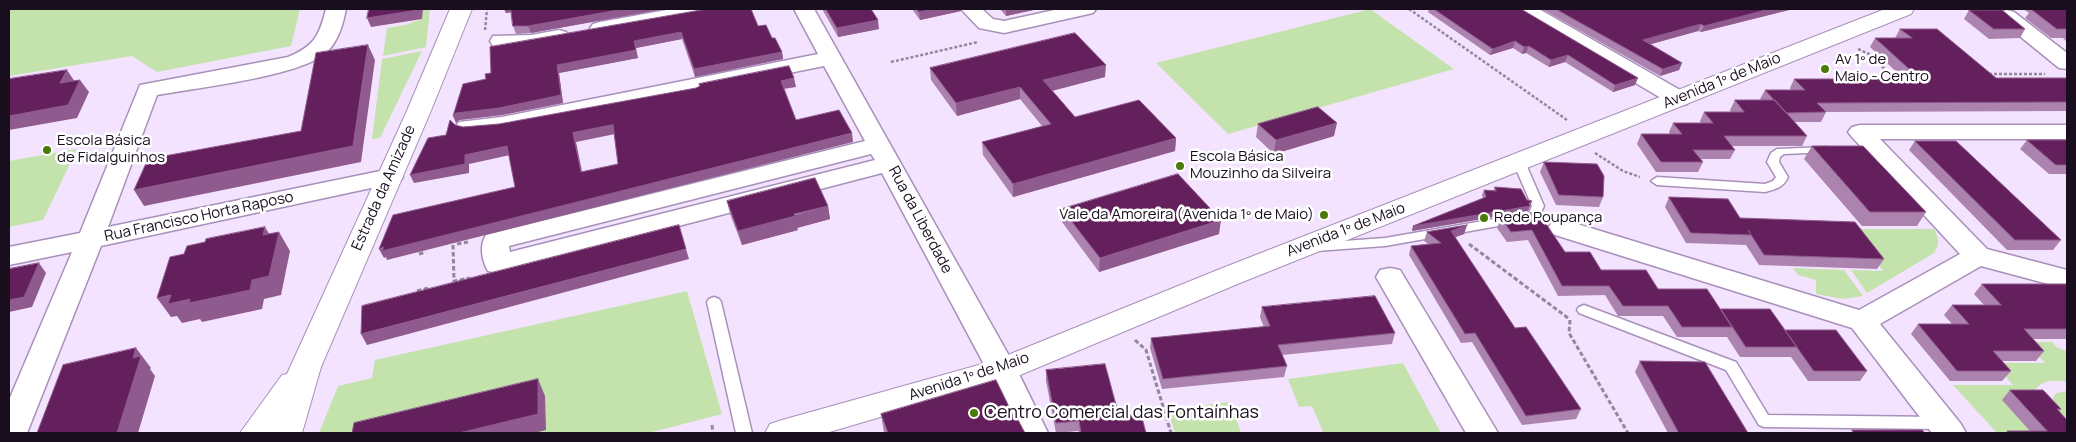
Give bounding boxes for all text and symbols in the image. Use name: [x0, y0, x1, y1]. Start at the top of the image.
street label: Avenida 1º de Maio: [1660, 49, 1784, 113]
place label: Av 1º de Maio - Centro: [1835, 51, 1929, 86]
marker: Av 1º de Maio - Centro: [1819, 63, 1831, 75]
street label: Estrada da Amizade: [348, 122, 420, 254]
place label: Escola Básica de Fidalguinhos: [57, 132, 165, 167]
marker: Escola Básica de Fidalguinhos: [41, 144, 53, 156]
place label: Escola Básica Mouzinho da Silveira: [1190, 148, 1331, 183]
marker: Escola Básica Mouzinho da Silveira: [1174, 160, 1186, 172]
street label: Rua da Liberdade: [884, 163, 956, 277]
street label: Rua Francisco Horta Raposo: [103, 188, 295, 246]
street label: Avenida 1º de Maio: [1284, 199, 1408, 261]
place label: Vale da Amoreira (Avenida 1º de Maio): [1059, 206, 1314, 224]
marker: Vale da Amoreira (Avenida 1º de Maio): [1318, 209, 1330, 221]
place label: Rede Poupança: [1494, 209, 1602, 227]
marker: Rede Poupança: [1478, 212, 1490, 224]
street label: Avenida 1º de Maio: [907, 349, 1031, 405]
place label: Centro Comercial das Fontaínhas: [984, 402, 1259, 424]
marker: Centro Comercial das Fontaínhas: [968, 407, 980, 419]

